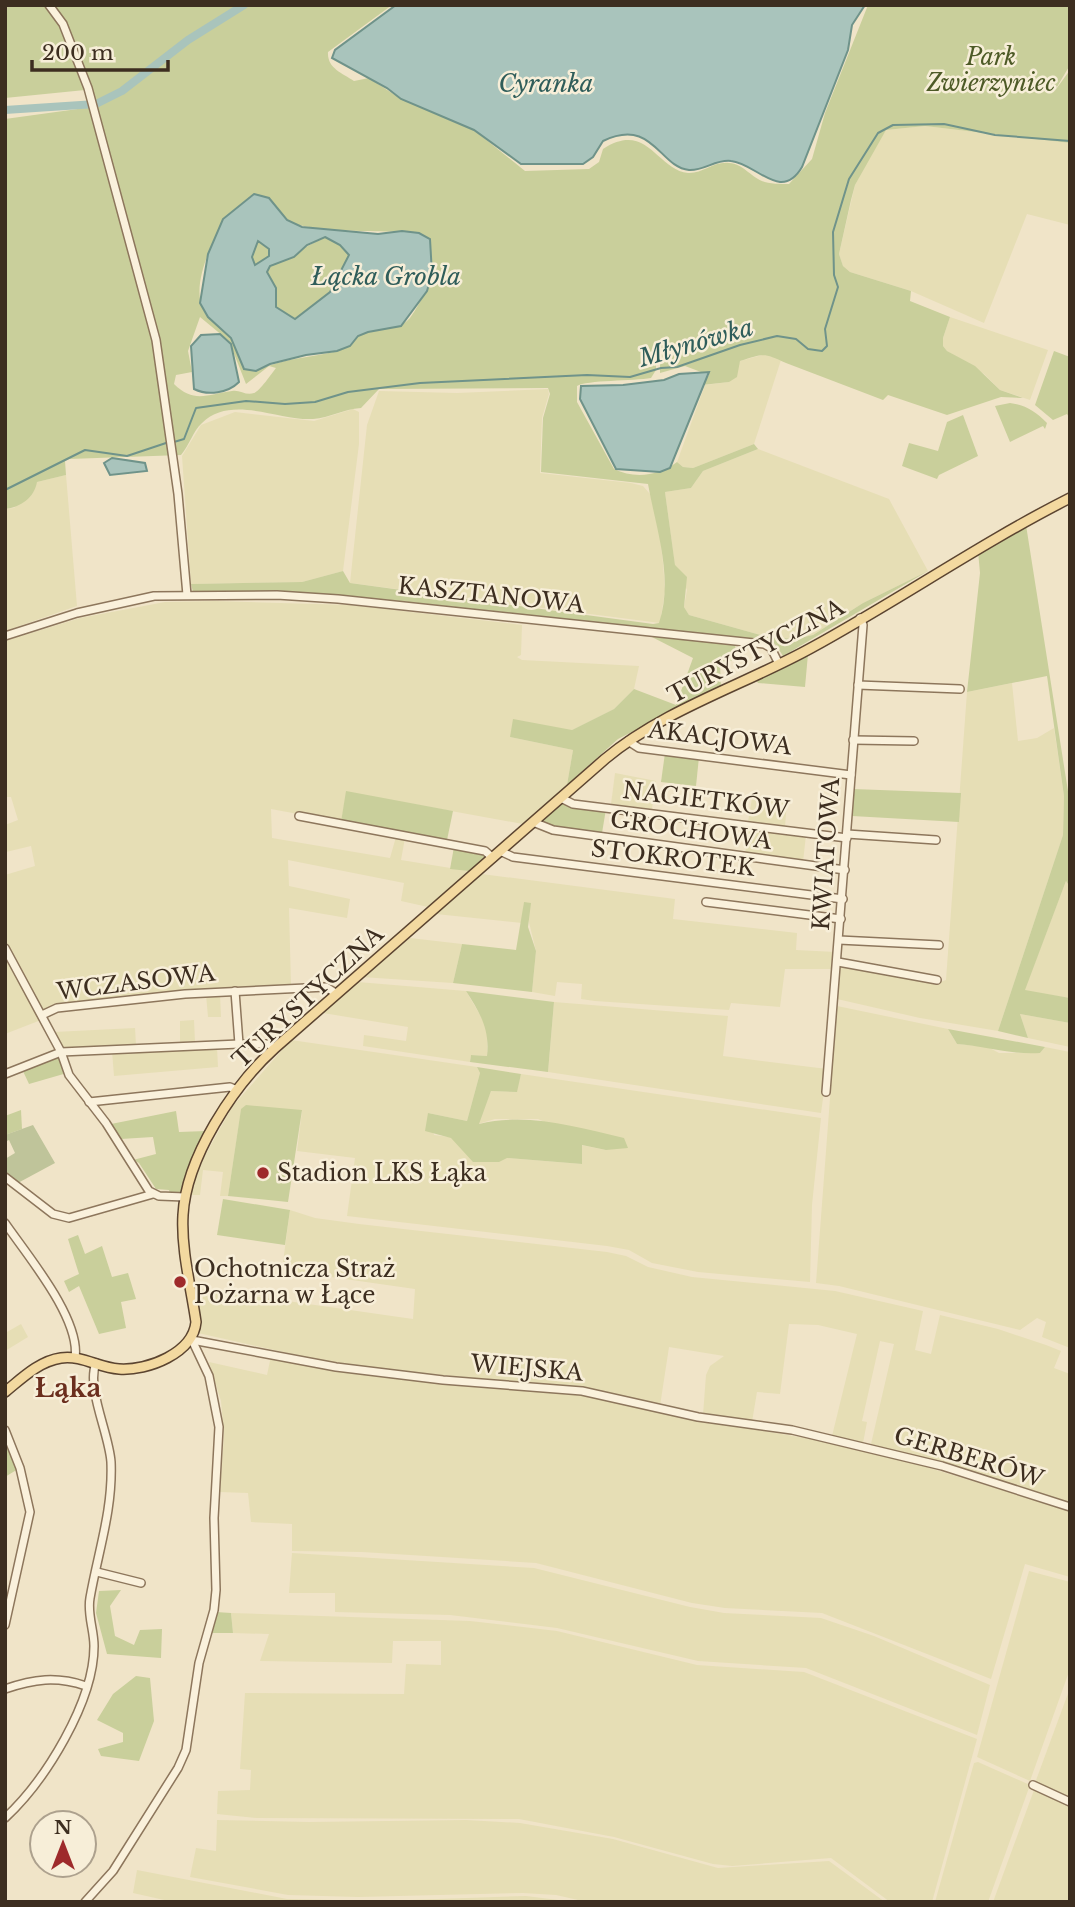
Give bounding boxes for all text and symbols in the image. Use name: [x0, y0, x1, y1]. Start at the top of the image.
scale bar: [32, 28, 168, 72]
text: 200 m: [42, 40, 114, 66]
park label: Park Zwierzyniec: [925, 43, 1056, 97]
water label: Cyranka: [499, 69, 593, 98]
water label: Łącka Grobla: [310, 262, 461, 291]
water label: Młynówka: [634, 312, 757, 373]
street label: KASZTANOWA: [396, 571, 587, 619]
street label: TURYSTYCZNA: [663, 592, 850, 709]
street label: AKACJOWA: [646, 715, 795, 761]
street label: NAGIETKÓW: [621, 775, 792, 824]
street label: KWIATOWA: [807, 775, 845, 931]
street label: GROCHOWA: [608, 805, 775, 855]
street label: STOKROTEK: [590, 834, 757, 882]
street label: TURYSTYCZNA: [227, 919, 390, 1074]
street label: WCZASOWA: [54, 958, 218, 1006]
place label: Stadion LKS Łąka: [277, 1159, 487, 1187]
marker: Stadion LKS Łąka: [255, 1165, 271, 1181]
place label: Ochotnicza Straż Pożarna w Łące: [194, 1255, 396, 1309]
marker: Ochotnicza Straż Pożarna w Łące: [172, 1274, 188, 1290]
street label: WIEJSKA: [469, 1349, 586, 1387]
district label: Łąka: [35, 1372, 101, 1404]
street label: GERBERÓW: [891, 1420, 1048, 1493]
north arrow: [28, 1809, 98, 1879]
text: N: [54, 1816, 72, 1839]

